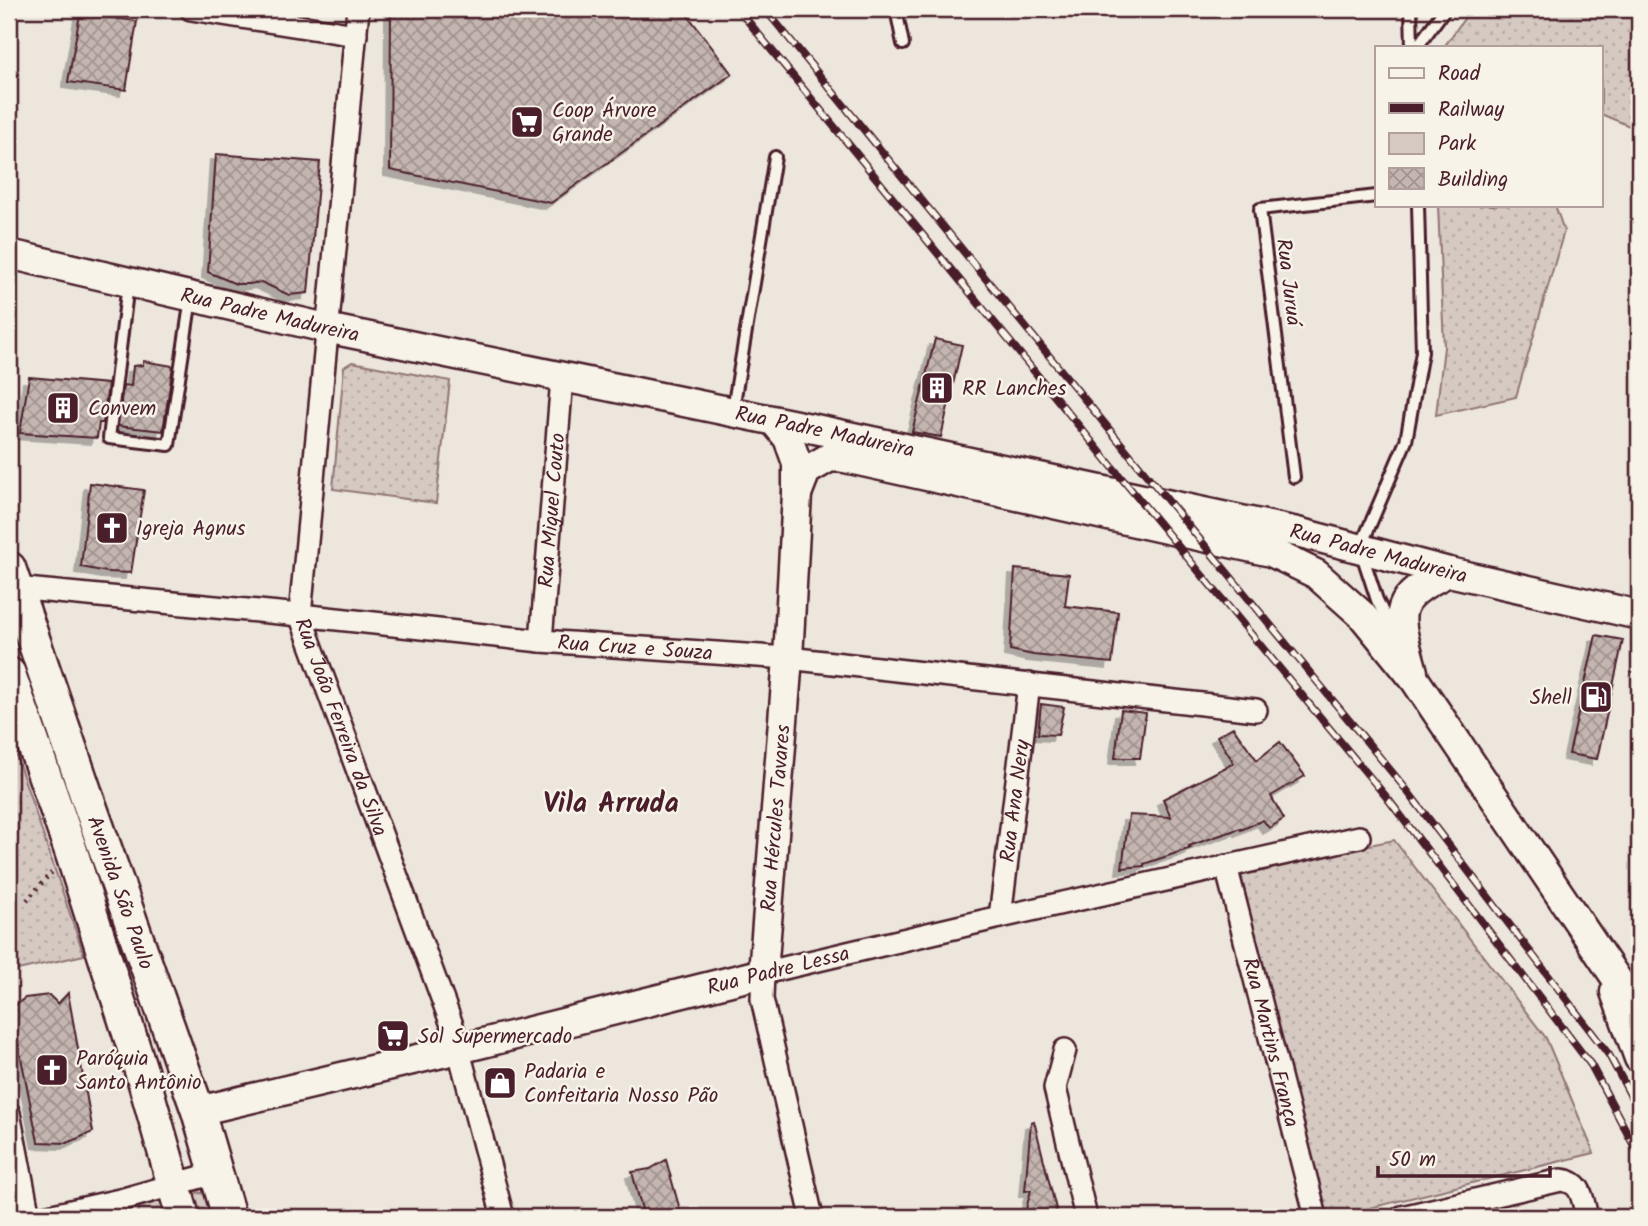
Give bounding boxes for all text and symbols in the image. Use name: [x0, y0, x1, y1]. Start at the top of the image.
legend: [1375, 46, 1602, 206]
text: Road: [1438, 58, 1481, 91]
text: Railway: [1438, 94, 1504, 127]
place label: Coop Árvore Grande: [552, 95, 657, 152]
supermarket icon: Coop Árvore Grande: [508, 103, 546, 141]
text: Park: [1438, 128, 1476, 161]
text: Building: [1438, 164, 1508, 197]
street label: Rua Juruá: [1266, 237, 1309, 330]
street label: Rua Padre Madureira: [177, 280, 362, 352]
building icon: RR Lanches: [918, 369, 956, 407]
place label: RR Lanches: [962, 373, 1067, 406]
building icon: Convem: [44, 389, 82, 427]
place label: Convem: [88, 393, 156, 426]
street label: Rua Padre Madureira: [732, 398, 917, 468]
street label: Rua Miguel Couto: [530, 432, 576, 589]
church icon: Igreja Agnus: [93, 509, 131, 547]
place label: Igreja Agnus: [136, 513, 246, 546]
street label: Rua Padre Madureira: [1286, 516, 1470, 594]
street label: Rua João Ferreira da Silva: [284, 613, 396, 841]
street label: Rua Cruz e Souza: [556, 627, 714, 671]
fuel station icon: Shell: [1577, 678, 1615, 716]
place label: Shell: [1530, 682, 1572, 715]
street label: Rua Hércules Tavares: [753, 723, 801, 913]
street label: Rua Ana Nery: [992, 738, 1040, 864]
district label: Vila Arruda: [543, 782, 679, 827]
street label: Avenida São Paulo: [77, 811, 162, 974]
street label: Rua Padre Lessa: [704, 938, 853, 1005]
street label: Rua Martins França: [1232, 954, 1307, 1131]
supermarket icon: Sol Supermercado: [374, 1017, 412, 1055]
place label: Sol Supermercado: [418, 1021, 572, 1054]
place label: Paróquia Santo Antônio: [76, 1043, 202, 1100]
church icon: Paróquia Santo Antônio: [33, 1051, 71, 1089]
place label: Padaria e Confeitaria Nosso Pão: [524, 1056, 718, 1113]
shop icon: Padaria e Confeitaria Nosso Pão: [481, 1064, 519, 1102]
scale bar: [1378, 1135, 1550, 1179]
text: 50 m: [1389, 1144, 1436, 1177]

